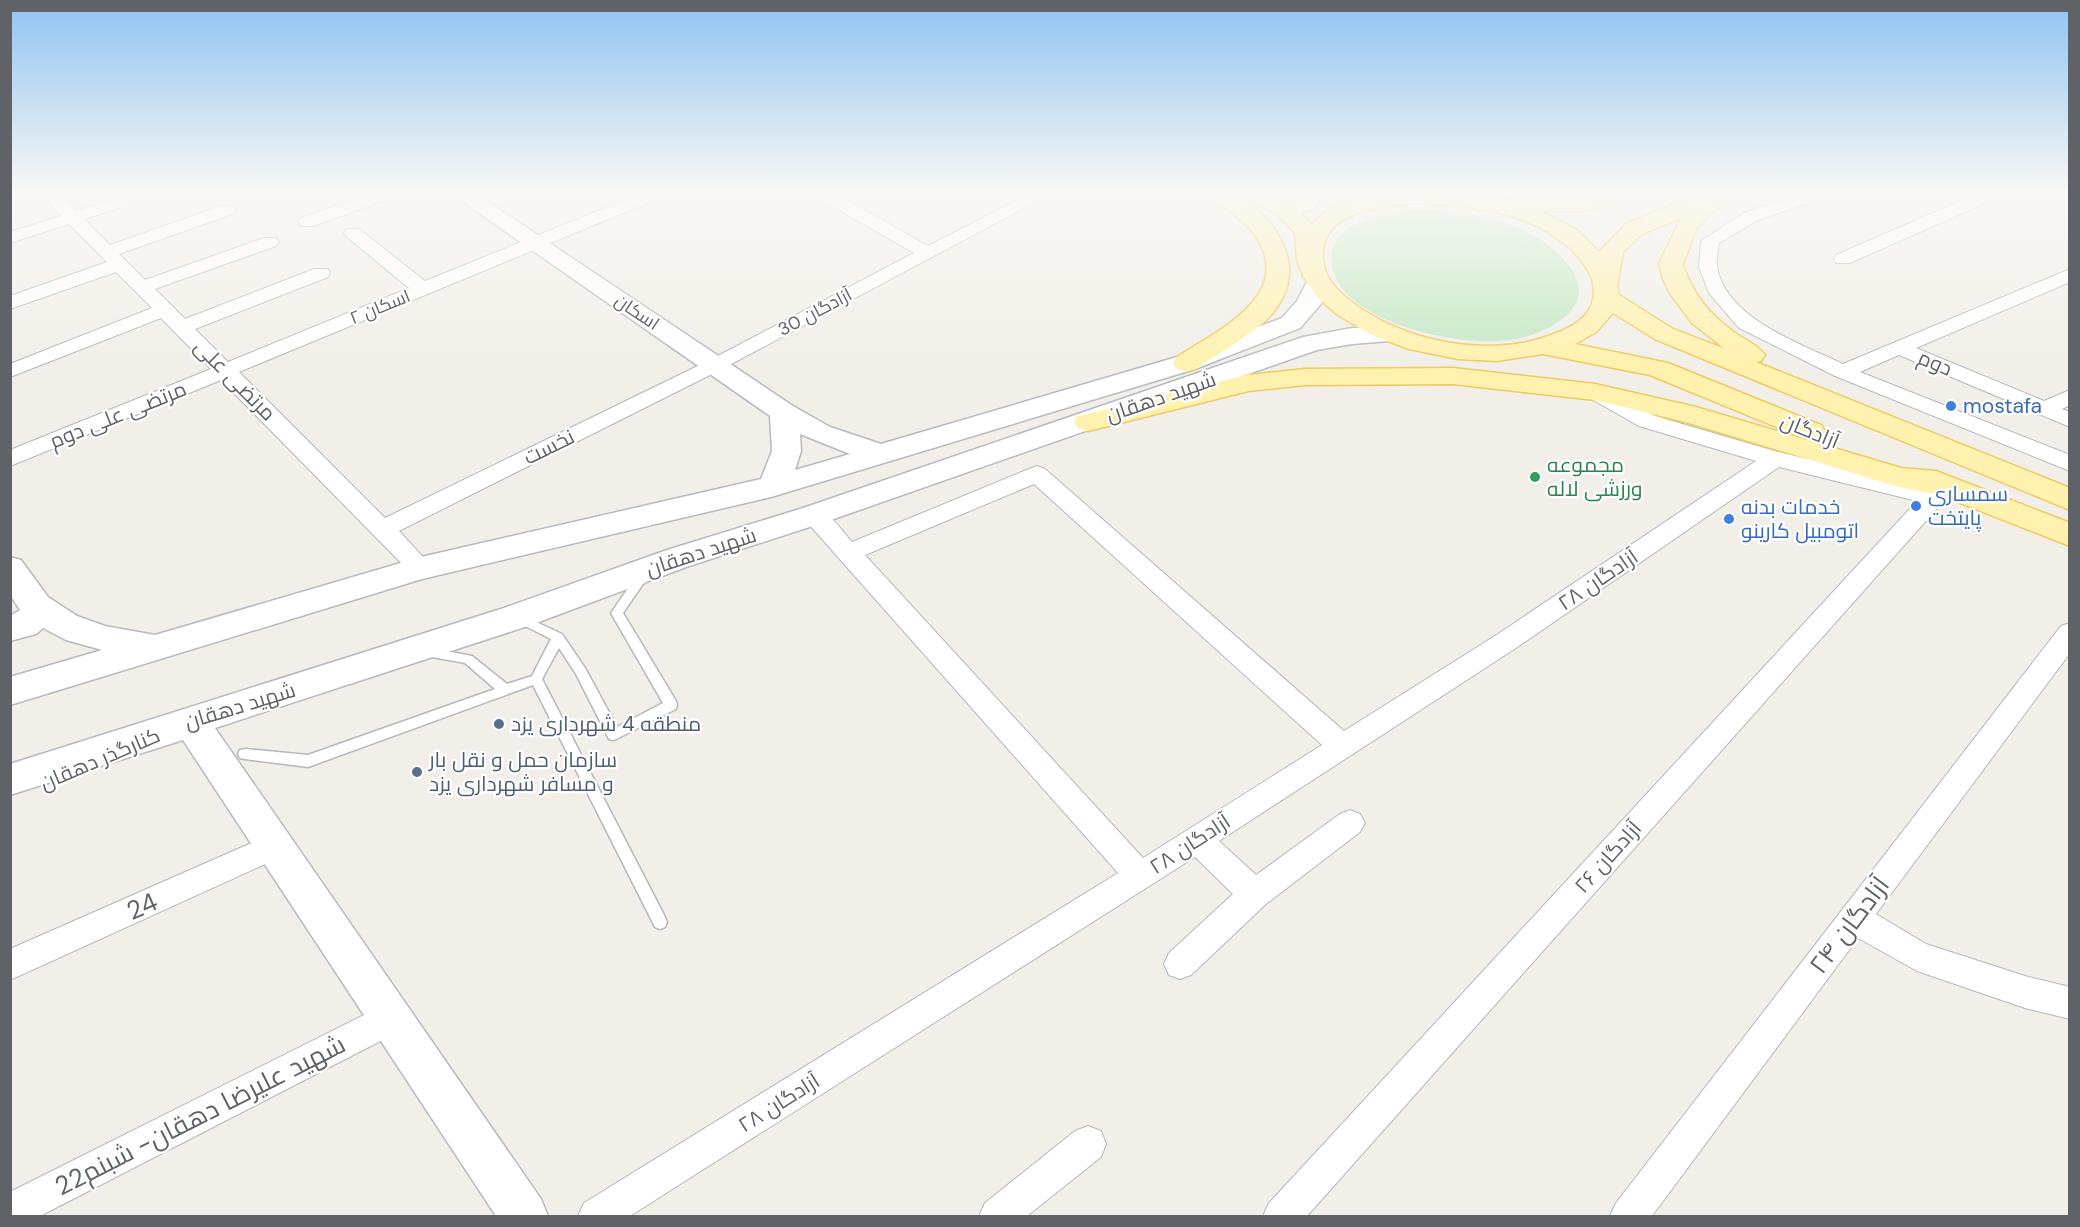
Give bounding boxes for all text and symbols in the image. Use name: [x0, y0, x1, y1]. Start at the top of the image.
street label: آزادگان 30: [774, 282, 856, 341]
street label: اسکان ۲: [346, 284, 414, 330]
street label: اسکان: [610, 288, 664, 336]
street label: مرتضی علی: [188, 333, 282, 427]
street label: دوم: [1914, 343, 1956, 383]
street label: شهید دهقان: [1102, 365, 1220, 429]
street label: مرتضی علی دوم: [45, 375, 191, 455]
place label: mostafa: [1963, 392, 2042, 420]
marker: mostafa: [1944, 399, 1958, 413]
street label: آزادگان: [1776, 407, 1844, 456]
street label: نخست: [519, 423, 579, 471]
place label: مجموعه ورزشی لاله: [1547, 451, 1642, 503]
marker: مجموعه ورزشی لاله: [1528, 470, 1542, 484]
place label: سمساری پایتخت: [1928, 480, 2008, 532]
place label: خدمات بدنه اتومبیل کارینو: [1741, 493, 1859, 545]
marker: سمساری پایتخت: [1909, 499, 1923, 513]
marker: خدمات بدنه اتومبیل کارینو: [1722, 512, 1736, 526]
street label: شهید دهقان: [642, 521, 760, 583]
street label: ۲۸ آزادگان: [1552, 543, 1644, 617]
street label: شهید دهقان: [181, 676, 299, 736]
place label: منطقه 4 شهرداری یزد: [511, 710, 701, 738]
marker: منطقه 4 شهرداری یزد: [492, 717, 506, 731]
street label: کنارگذر دهقان: [36, 721, 164, 797]
place label: سازمان حمل و نقل بار و مسافر شهرداری یزد: [428, 746, 617, 798]
marker: سازمان حمل و نقل بار و مسافر شهرداری یزد: [410, 765, 424, 779]
street label: ۲۸ آزادگان: [1144, 807, 1236, 881]
street label: ۲۶ آزادگان: [1568, 815, 1648, 899]
street label: ۲۴ آزادگان: [1801, 869, 1897, 981]
street label: 24: [121, 884, 163, 928]
street label: شهید علیرضا دهقان- شبنم22: [49, 1027, 351, 1204]
street label: ۲۸ آزادگان: [733, 1067, 825, 1139]

